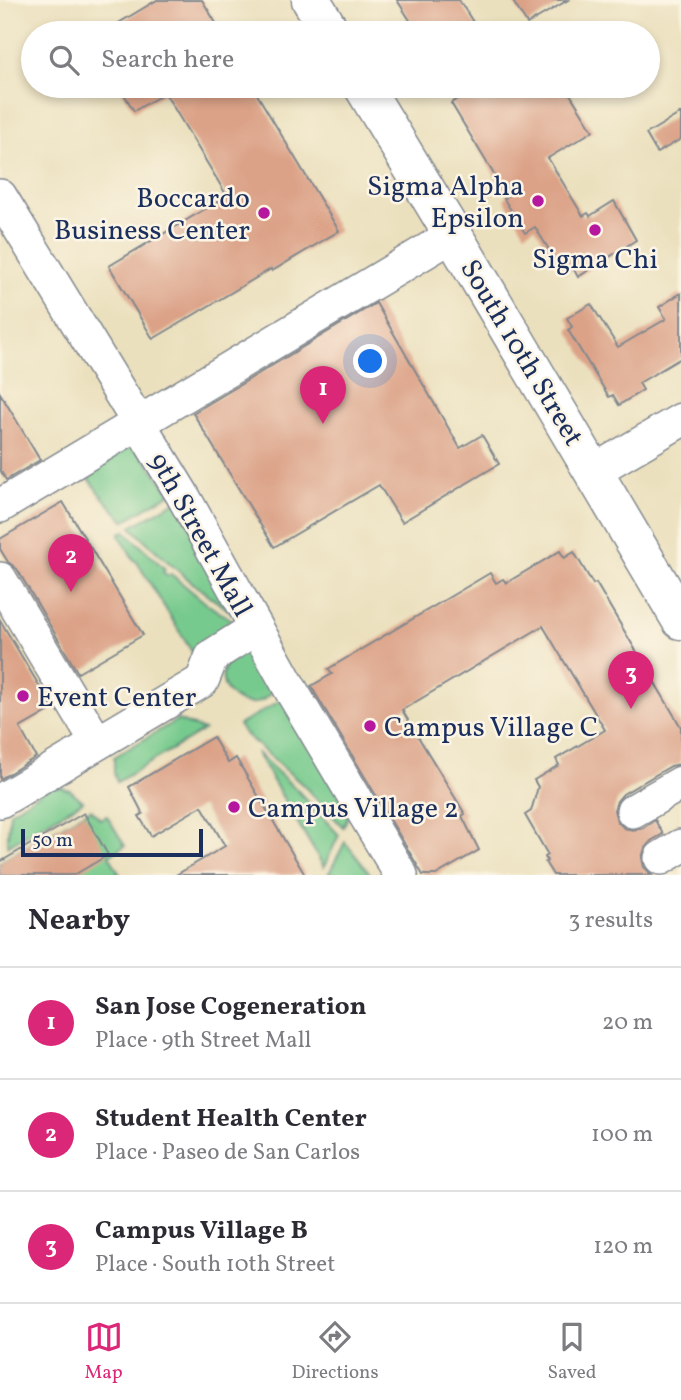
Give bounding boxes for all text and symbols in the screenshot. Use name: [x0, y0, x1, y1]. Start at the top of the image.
search box: [21, 21, 660, 98]
icon: search: [45, 41, 83, 79]
text: Search here: [101, 42, 234, 78]
place label: Sigma Alpha Epsilon: [367, 168, 524, 239]
place label: Boccardo Business Center: [54, 180, 250, 251]
marker: Sigma Alpha Epsilon: [530, 193, 546, 209]
marker: Boccardo Business Center: [256, 205, 272, 221]
marker: Sigma Chi: [587, 222, 603, 238]
place label: Sigma Chi: [532, 241, 658, 280]
street label: South 10th Street: [450, 253, 592, 454]
your location: [353, 344, 387, 378]
pin: 1: [300, 366, 346, 424]
street label: 9th Street Mall: [139, 446, 261, 624]
pin: 2: [48, 534, 94, 592]
pin: 3: [608, 651, 654, 709]
place label: Event Center: [37, 679, 197, 718]
marker: Event Center: [15, 688, 31, 704]
place label: Campus Village C: [384, 709, 598, 748]
marker: Campus Village C: [362, 718, 378, 734]
place label: Campus Village 2: [248, 790, 459, 829]
marker: Campus Village 2: [226, 799, 242, 815]
scale bar: [21, 826, 203, 858]
text: 50 m: [32, 828, 73, 854]
text: Nearby: [28, 900, 130, 942]
text: 3 results: [568, 905, 653, 937]
text: San Jose Cogeneration: [95, 989, 367, 1025]
text: 1: [46, 1007, 56, 1039]
text: 20 m: [602, 1007, 653, 1039]
text: Place · 9th Street Mall: [95, 1025, 311, 1057]
text: Student Health Center: [95, 1101, 367, 1137]
text: 2: [45, 1119, 57, 1151]
text: 100 m: [591, 1119, 653, 1151]
text: Place · Paseo de San Carlos: [95, 1137, 360, 1169]
text: Campus Village B: [95, 1213, 308, 1249]
text: 3: [45, 1231, 57, 1263]
text: 120 m: [593, 1231, 653, 1263]
text: Place · South 10th Street: [95, 1249, 335, 1281]
tab: Map: [84, 1318, 123, 1386]
tab: Directions: [292, 1318, 379, 1386]
tab: Saved: [548, 1318, 596, 1386]

